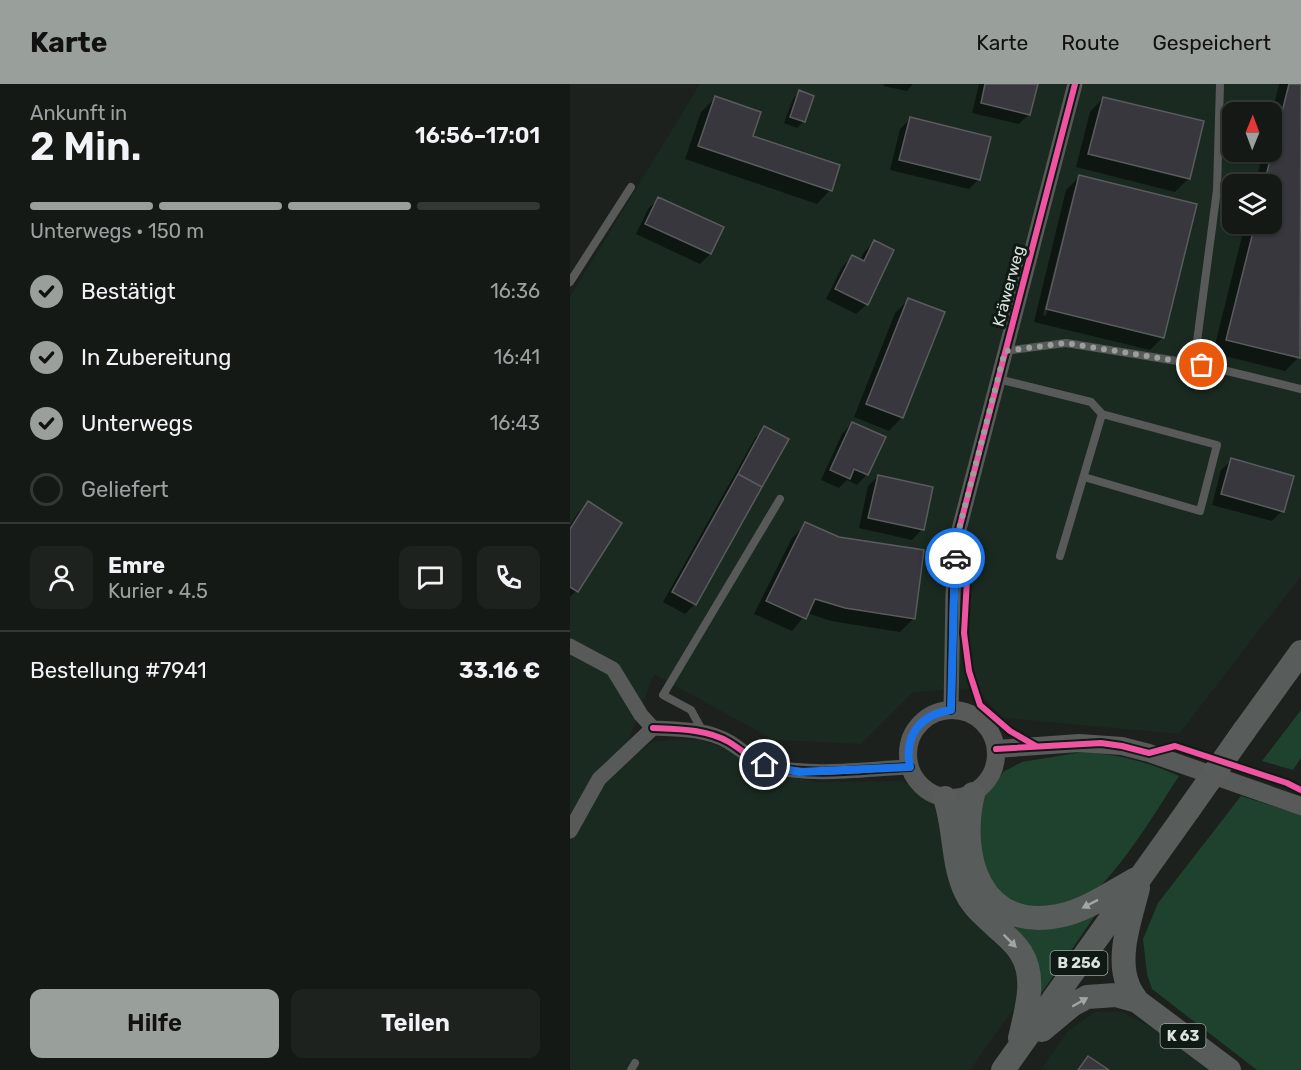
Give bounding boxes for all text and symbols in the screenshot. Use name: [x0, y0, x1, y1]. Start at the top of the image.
text: Karte: [30, 26, 107, 59]
text: Karte: [976, 30, 1028, 55]
text: Route: [1061, 30, 1120, 55]
text: Gespeichert: [1153, 30, 1271, 55]
text: Ankunft in: [30, 101, 127, 125]
north arrow: [1222, 102, 1282, 162]
map controls: [1222, 102, 1282, 234]
text: 16:56–17:01: [415, 122, 540, 149]
text: 2 Min.: [30, 124, 141, 170]
button: layers: [1222, 174, 1282, 234]
text: Unterwegs · 150 m: [30, 219, 204, 243]
street label: Kräwerweg: [989, 244, 1028, 329]
icon: check: [30, 275, 63, 308]
text: Bestätigt: [81, 278, 176, 305]
text: 16:36: [490, 279, 540, 303]
pin: [1176, 339, 1227, 390]
icon: check: [30, 341, 63, 374]
text: In Zubereitung: [81, 344, 231, 371]
text: 16:41: [494, 345, 540, 369]
icon: bag: [1185, 348, 1218, 381]
icon: check: [30, 407, 63, 440]
text: Unterwegs: [81, 410, 193, 437]
text: 16:43: [490, 411, 540, 435]
text: Geliefert: [81, 476, 169, 503]
courier: [925, 528, 985, 588]
icon: car: [939, 542, 972, 575]
button: person: [30, 546, 93, 609]
button: chat: [399, 546, 462, 609]
button: phone: [477, 546, 540, 609]
text: Emre: [108, 552, 165, 579]
text: Kurier · 4.5: [108, 579, 208, 603]
text: Bestellung #7941: [30, 657, 207, 684]
text: 33.16 €: [459, 657, 540, 684]
pin: [739, 739, 790, 790]
icon: home: [748, 748, 781, 781]
one-way arrow: [1081, 899, 1098, 909]
one-way arrow: [1003, 933, 1017, 947]
road number: B 256: [1050, 951, 1108, 975]
button: Hilfe: [30, 989, 279, 1058]
button: Teilen: [291, 989, 540, 1058]
one-way arrow: [1071, 997, 1088, 1007]
road number: K 63: [1160, 1024, 1206, 1048]

